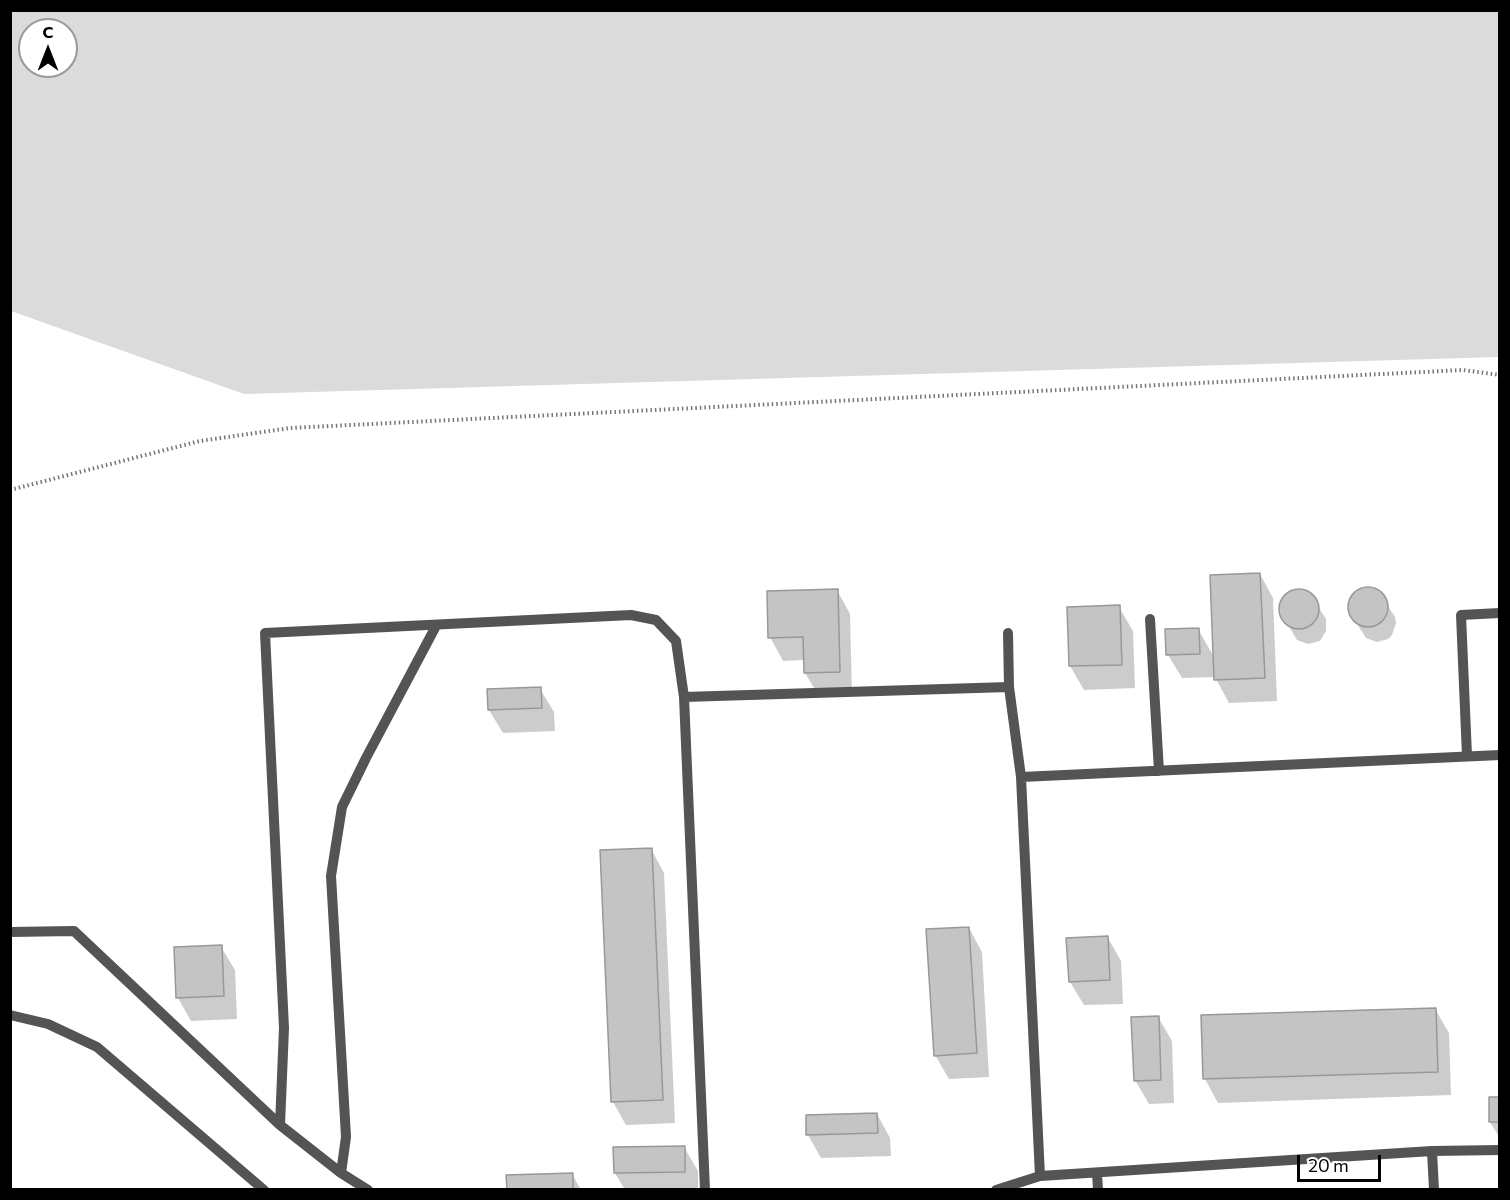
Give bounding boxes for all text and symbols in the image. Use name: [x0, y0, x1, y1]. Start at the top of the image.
north arrow: [18, 18, 78, 78]
text: С: [43, 22, 53, 41]
scale bar: [1300, 1143, 1384, 1181]
text: 20 m: [1308, 1154, 1349, 1176]

